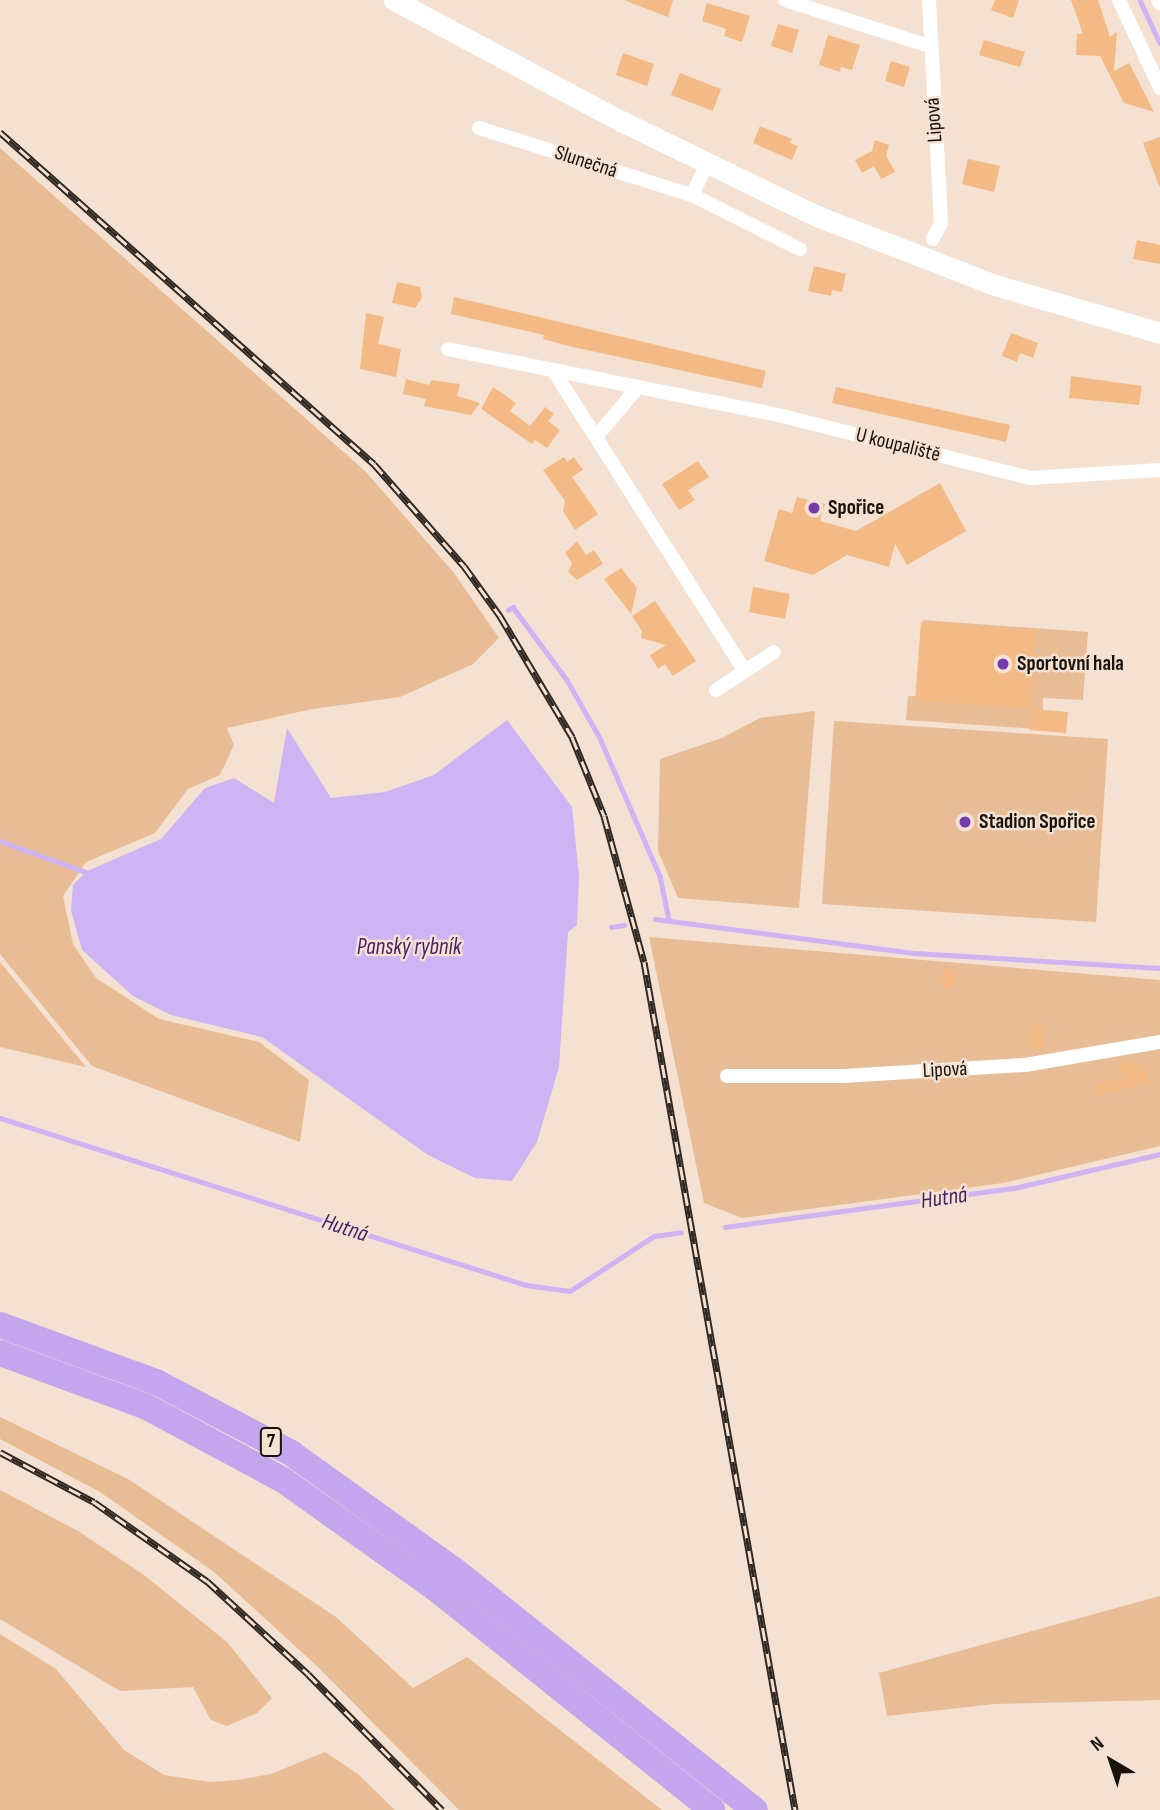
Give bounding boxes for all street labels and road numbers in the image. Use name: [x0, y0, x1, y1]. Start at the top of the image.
street label: Lipová: [920, 97, 948, 143]
street label: Slunečná: [551, 140, 621, 184]
street label: U koupaliště: [853, 422, 943, 468]
street label: Lipová: [922, 1056, 968, 1084]
road number: 7: [259, 1426, 283, 1458]

